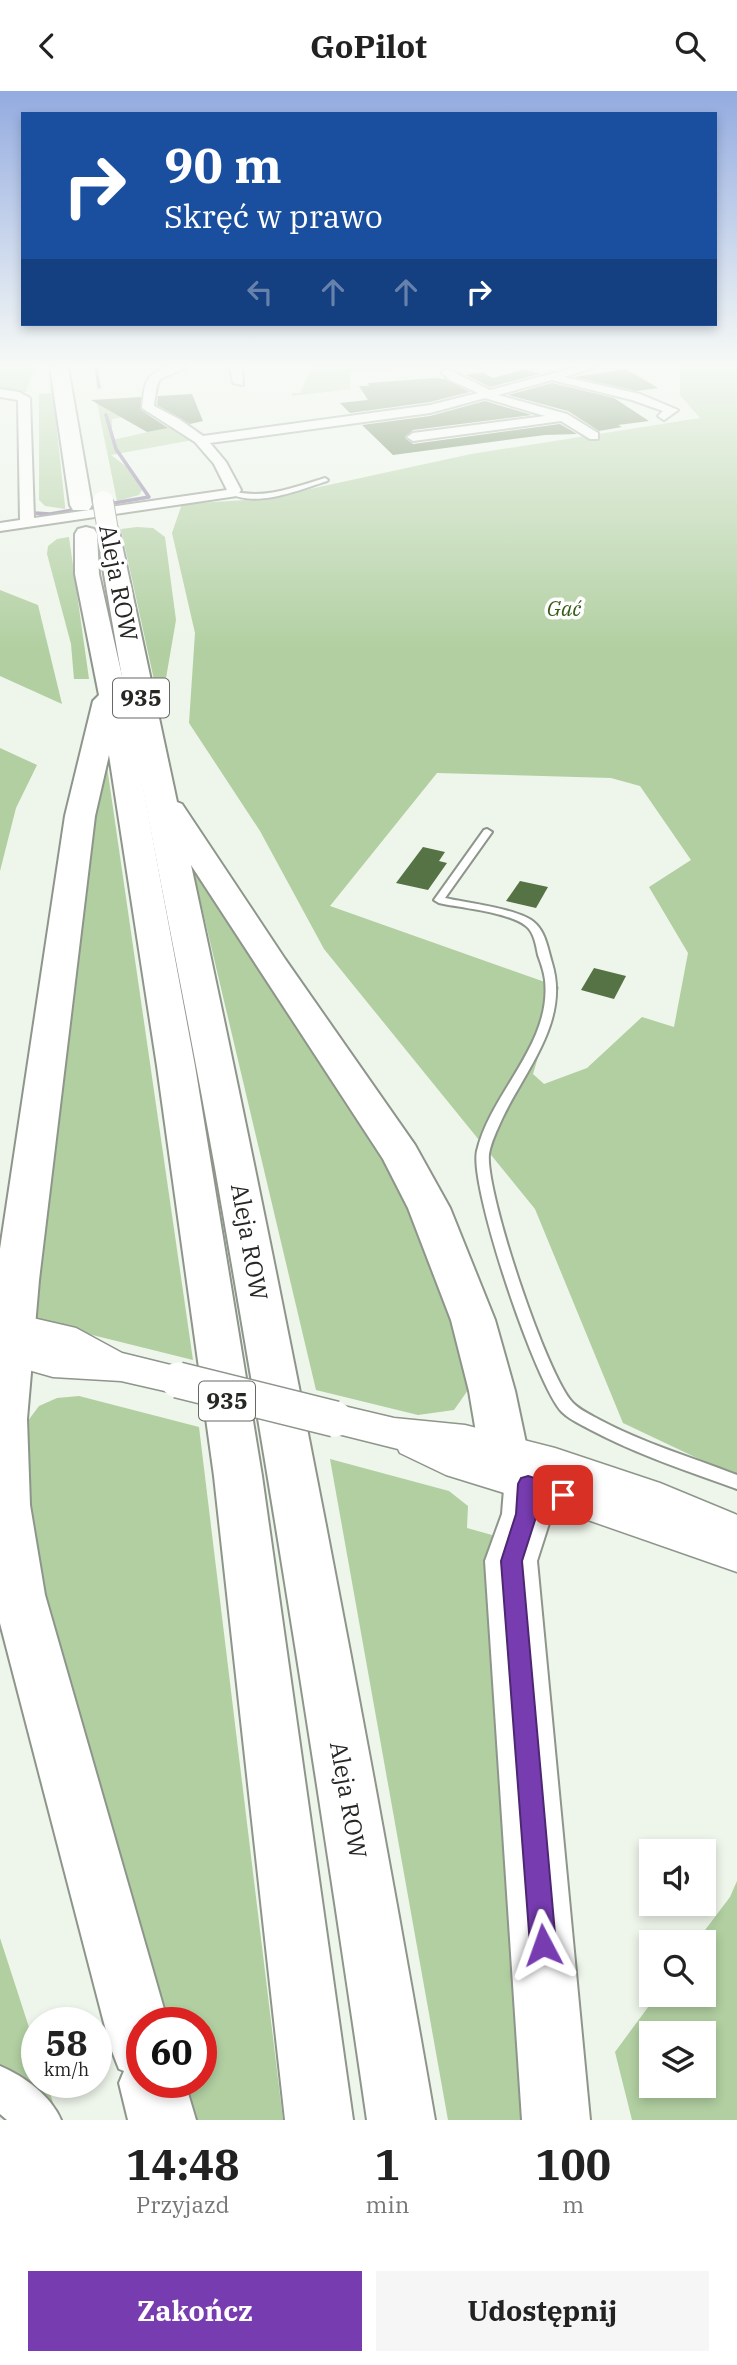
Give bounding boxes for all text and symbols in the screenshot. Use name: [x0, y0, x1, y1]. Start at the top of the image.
text: GoPilot: [310, 25, 427, 67]
icon: back: [28, 27, 66, 65]
icon: search: [671, 27, 709, 65]
text: 90 m: [164, 133, 282, 196]
icon: right: [49, 140, 140, 231]
text: Skręć w prawo: [164, 195, 383, 237]
icon: left: [241, 273, 279, 311]
icon: ahead: [314, 273, 352, 311]
icon: ahead: [387, 273, 425, 311]
icon: right: [460, 273, 498, 311]
street label: Aleja ROW: [92, 522, 146, 644]
park label: Gać: [547, 594, 582, 622]
road number: 935: [113, 678, 169, 717]
street label: Aleja ROW: [224, 1181, 276, 1303]
road number: 935: [199, 1381, 255, 1421]
pin: [533, 1465, 593, 1525]
icon: arrive: [544, 1476, 582, 1514]
street label: Aleja ROW: [323, 1739, 375, 1861]
map controls: [639, 1839, 716, 2098]
button: sound: [639, 1839, 716, 1916]
position arrow: [506, 1908, 580, 1982]
button: search: [639, 1930, 716, 2007]
speed limit sign: 60: [126, 2007, 217, 2098]
text: 58: [45, 2020, 88, 2066]
button: layers: [639, 2021, 716, 2098]
text: km/h: [44, 2058, 89, 2081]
text: 14:48: [126, 2137, 240, 2192]
text: 1: [375, 2137, 400, 2192]
text: 100: [535, 2137, 611, 2192]
text: Przyjazd: [136, 2189, 229, 2219]
text: min: [366, 2189, 409, 2219]
text: m: [562, 2189, 584, 2219]
button: Zakończ: [28, 2271, 362, 2351]
button: Udostępnij: [376, 2271, 709, 2351]

